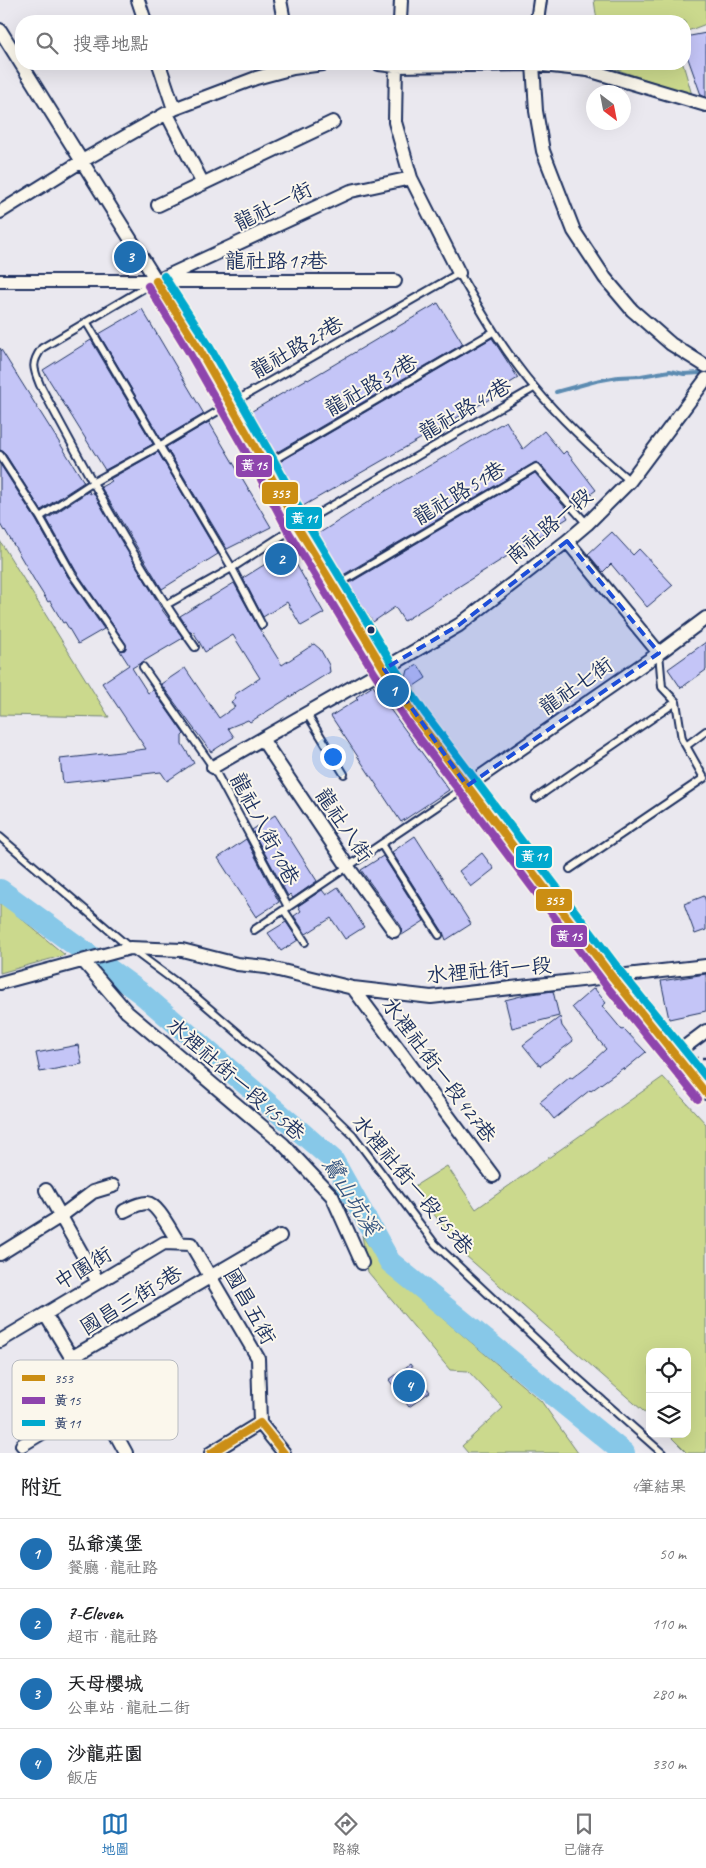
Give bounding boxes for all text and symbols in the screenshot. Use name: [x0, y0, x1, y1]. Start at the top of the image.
search box: [15, 15, 691, 70]
icon: search: [33, 29, 61, 57]
text: 搜尋地點: [73, 32, 149, 56]
north arrow: [586, 85, 631, 130]
street label: 龍社一街: [230, 176, 316, 236]
pin: 3: [114, 238, 146, 276]
street label: 龍社路17巷: [225, 248, 327, 274]
street label: 龍社路27巷: [246, 310, 348, 384]
street label: 龍社路31巷: [320, 348, 422, 422]
street label: 龍社路41巷: [414, 372, 516, 446]
line badge: 黃15: [235, 454, 273, 478]
street label: 龍社路51巷: [408, 455, 510, 531]
text: 黃15: [241, 457, 269, 474]
line badge: 353: [261, 481, 299, 505]
street label: 南社路一段: [500, 482, 598, 570]
text: 353: [271, 485, 291, 502]
line badge: 黃11: [285, 506, 323, 530]
text: 黃11: [291, 510, 319, 527]
pin: 2: [265, 540, 297, 578]
unlabelled marker: [366, 625, 376, 635]
street label: 龍社七街: [534, 651, 618, 721]
pin: 1: [377, 672, 409, 710]
your location: [320, 744, 346, 770]
street label: 龍社八街10巷: [224, 768, 306, 890]
street label: 龍社八街: [310, 783, 378, 867]
line badge: 黃11: [515, 845, 553, 869]
text: 黃11: [521, 848, 549, 865]
line badge: 353: [535, 888, 573, 912]
text: 353: [545, 892, 565, 909]
line badge: 黃15: [550, 924, 588, 948]
text: 黃15: [556, 928, 584, 945]
street label: 水裡社街一段: [425, 952, 553, 988]
street label: 水裡社街一段427巷: [376, 992, 502, 1148]
street label: 水裡社街一段455巷: [161, 1012, 311, 1146]
street label: 水裡社街一段453巷: [347, 1109, 479, 1261]
water label: 鷺山坑溪: [316, 1151, 387, 1242]
street label: 中園街: [49, 1241, 117, 1295]
street label: 國昌三街5巷: [75, 1259, 187, 1341]
street label: 國昌五街: [218, 1263, 282, 1349]
map controls: [646, 1348, 691, 1438]
button: locate: [646, 1348, 691, 1393]
legend: [12, 1360, 178, 1440]
pin: 4: [393, 1367, 425, 1405]
text: 353: [54, 1370, 75, 1387]
text: 黃15: [54, 1392, 81, 1409]
button: layers: [646, 1393, 691, 1438]
text: 黃11: [54, 1415, 81, 1432]
text: 附近: [20, 1474, 62, 1500]
text: 4筆結果: [631, 1477, 686, 1497]
text: 弘爺漢堡: [67, 1532, 143, 1556]
text: 1: [32, 1544, 40, 1564]
text: 50 m: [659, 1544, 686, 1564]
text: 餐廳 · 龍社路: [67, 1558, 158, 1578]
text: 7-Eleven: [67, 1601, 123, 1625]
text: 2: [32, 1614, 40, 1634]
text: 110 m: [652, 1614, 686, 1634]
text: 超市 · 龍社路: [67, 1627, 158, 1647]
text: 天母櫻城: [67, 1672, 143, 1696]
text: 3: [32, 1684, 40, 1704]
text: 280 m: [652, 1684, 686, 1704]
text: 公車站 · 龍社二街: [67, 1698, 190, 1718]
text: 沙龍莊園: [67, 1742, 143, 1766]
text: 4: [32, 1754, 40, 1774]
text: 330 m: [652, 1754, 686, 1774]
text: 飯店: [67, 1768, 99, 1788]
tab: 地圖: [101, 1810, 129, 1858]
tab: 路線: [332, 1810, 360, 1858]
tab: 已儲存: [563, 1810, 605, 1858]

